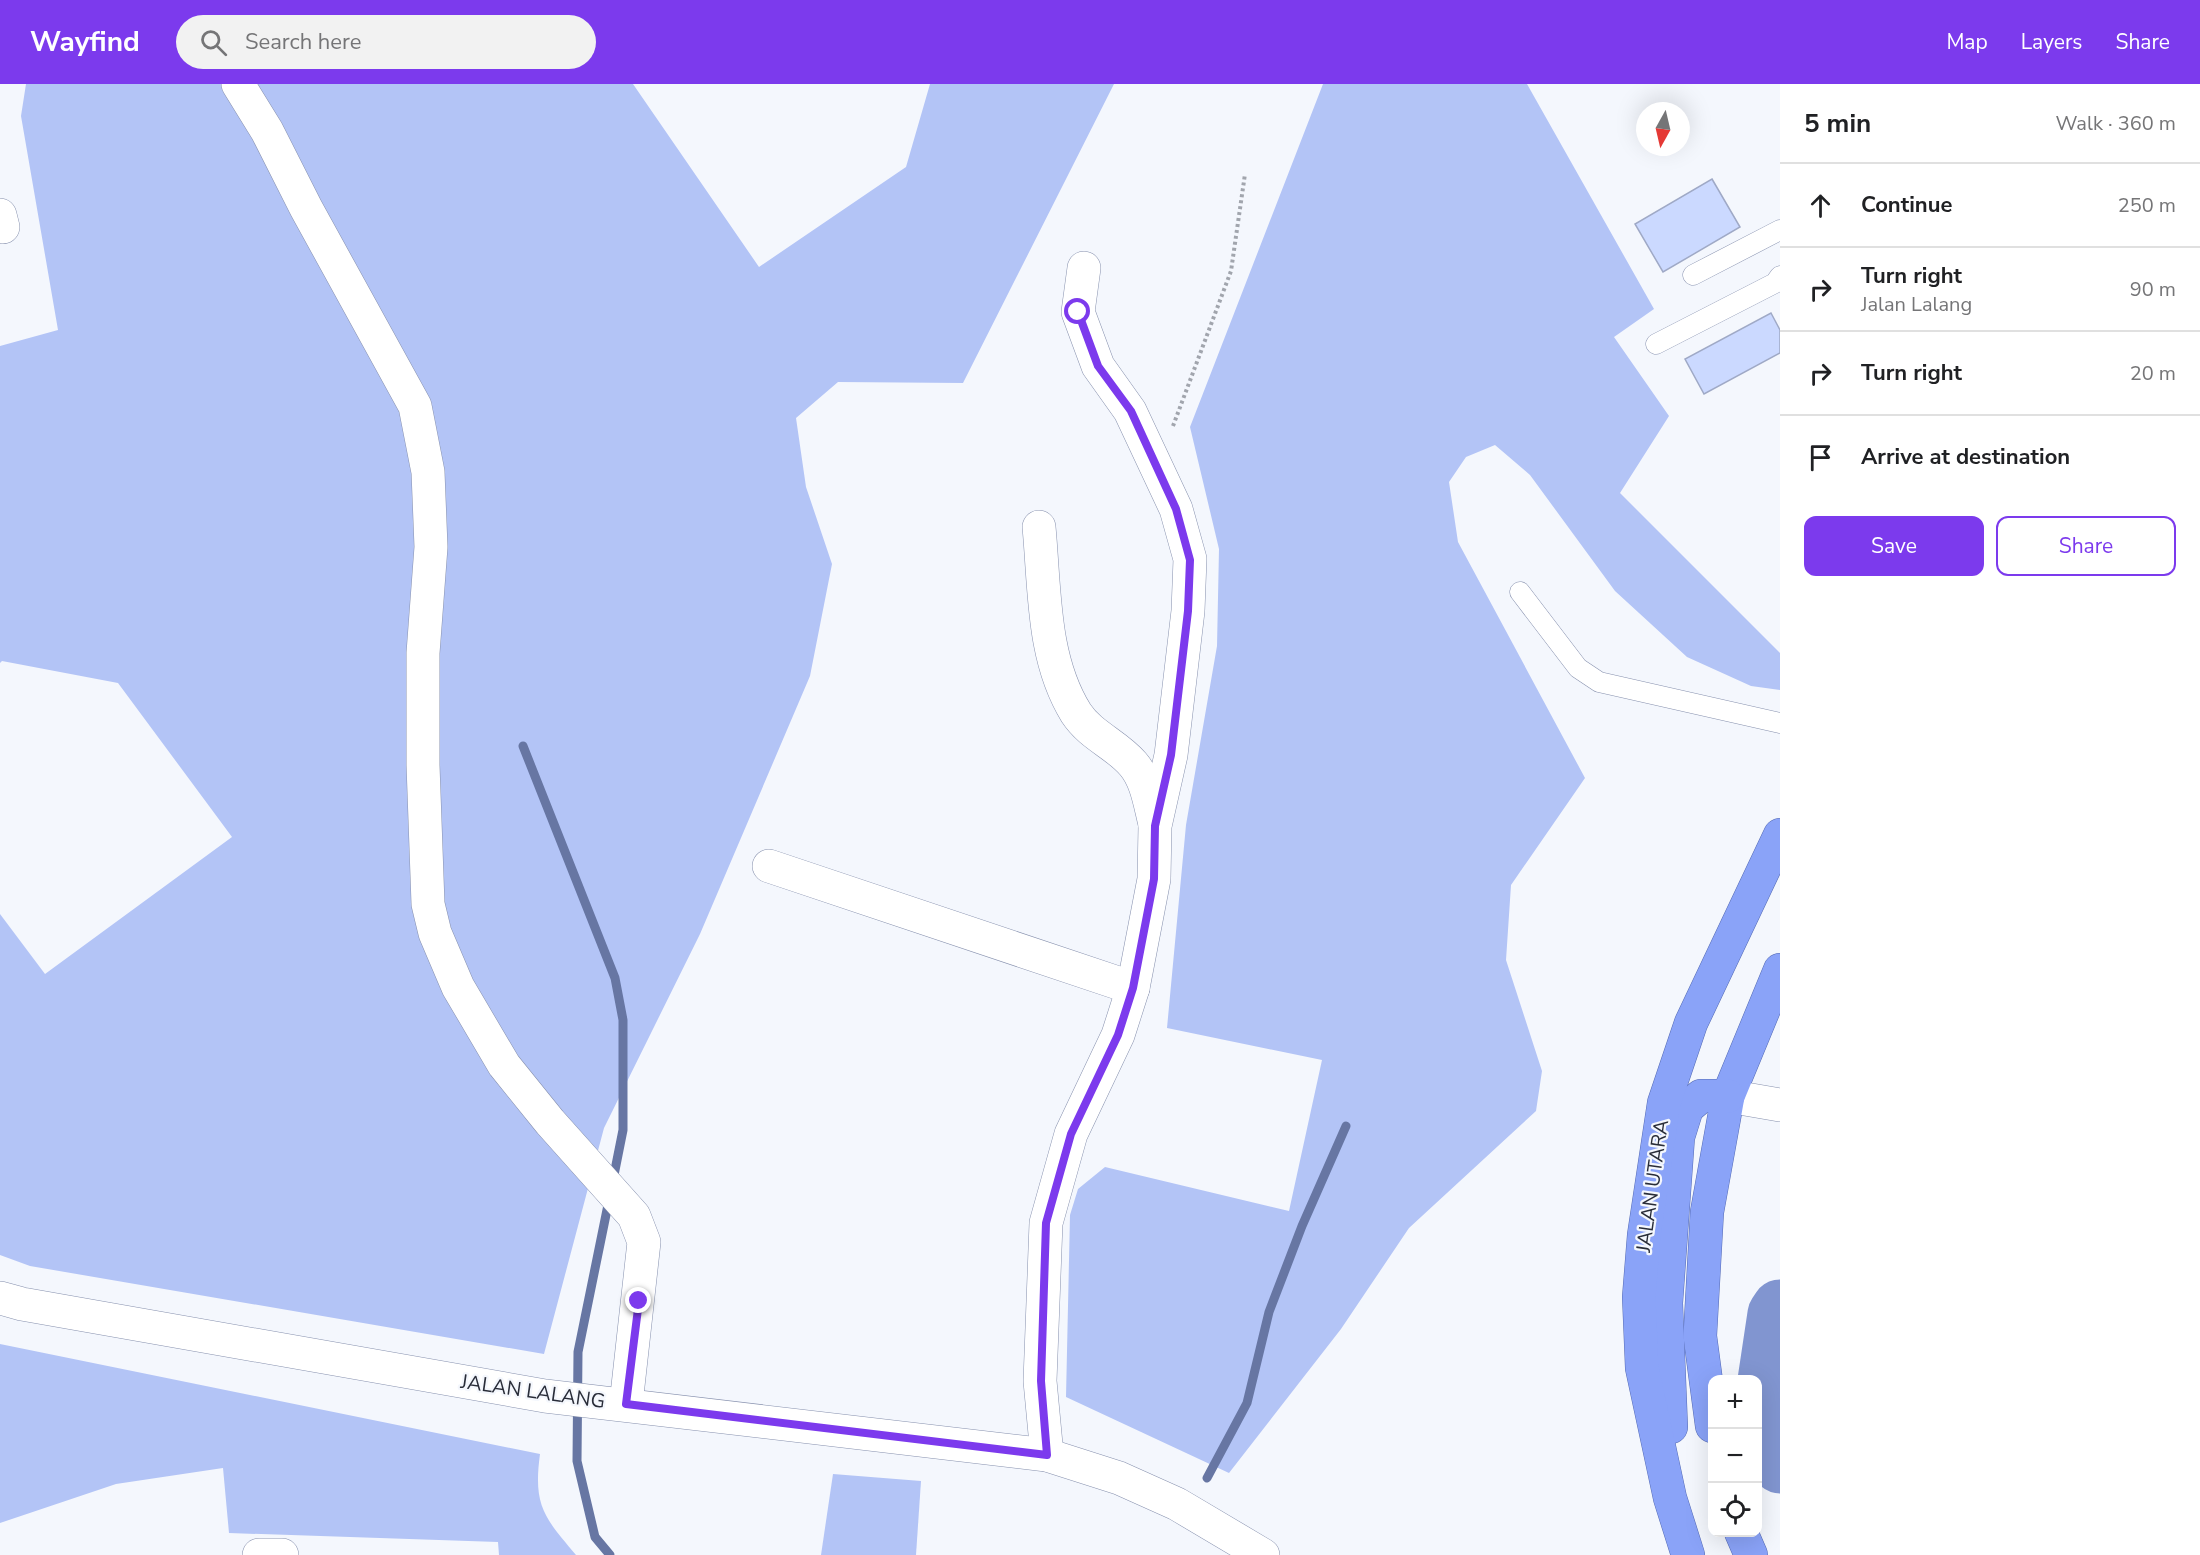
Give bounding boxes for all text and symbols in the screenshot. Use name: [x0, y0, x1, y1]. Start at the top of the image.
search box: [176, 15, 596, 69]
text: Wayfind: [30, 23, 140, 61]
icon: search: [197, 26, 230, 59]
text: Search here: [245, 27, 362, 57]
text: Map: [1946, 28, 1988, 56]
text: Layers: [2021, 28, 2082, 56]
text: Share: [2115, 28, 2170, 56]
north arrow: [1636, 102, 1690, 156]
text: 5 min: [1804, 106, 1871, 141]
text: Walk · 360 m: [2056, 110, 2176, 137]
icon: ahead: [1804, 189, 1837, 222]
text: Continue: [1861, 190, 1952, 220]
text: 250 m: [2118, 192, 2176, 219]
text: Turn right: [1861, 261, 1962, 291]
icon: right: [1804, 273, 1837, 306]
text: 90 m: [2130, 276, 2176, 303]
text: Jalan Lalang: [1861, 291, 1972, 318]
route start: [1064, 298, 1090, 324]
icon: right: [1804, 357, 1837, 390]
text: Turn right: [1861, 358, 1962, 388]
text: 20 m: [2130, 360, 2176, 387]
icon: arrive: [1804, 441, 1837, 474]
text: Arrive at destination: [1861, 442, 2070, 472]
button: Save: [1804, 516, 1984, 576]
button: Share: [1996, 516, 2176, 576]
street label: JALAN UTARA: [1630, 1118, 1675, 1255]
route end: [625, 1287, 651, 1313]
street label: JALAN LALANG: [458, 1368, 607, 1415]
map controls: [1708, 1375, 1762, 1537]
button: +: [1708, 1375, 1762, 1429]
button: −: [1708, 1429, 1762, 1483]
button: locate: [1708, 1483, 1762, 1537]

